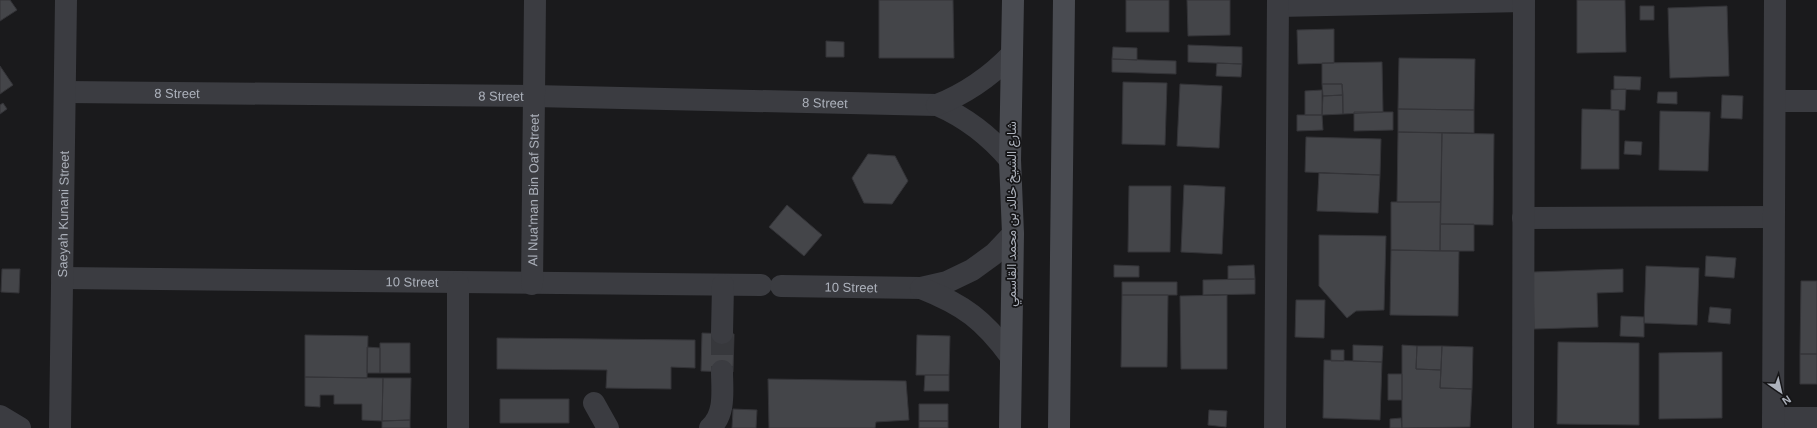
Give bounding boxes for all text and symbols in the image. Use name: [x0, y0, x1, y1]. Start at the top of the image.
street label: 8 Street: [154, 85, 200, 101]
street label: 8 Street: [478, 88, 524, 103]
street label: 8 Street: [802, 94, 848, 111]
street label: Al Nua'man Bin Oaf Street: [525, 113, 541, 266]
street label: شارع الشيخ خالد بن محمد القاسمي: [1004, 121, 1022, 307]
street label: Saeyah Kunani Street: [55, 150, 71, 277]
street label: 10 Street: [385, 274, 439, 289]
street label: 10 Street: [824, 279, 878, 295]
north arrow: [1761, 372, 1801, 412]
text: N: [1780, 393, 1793, 408]

